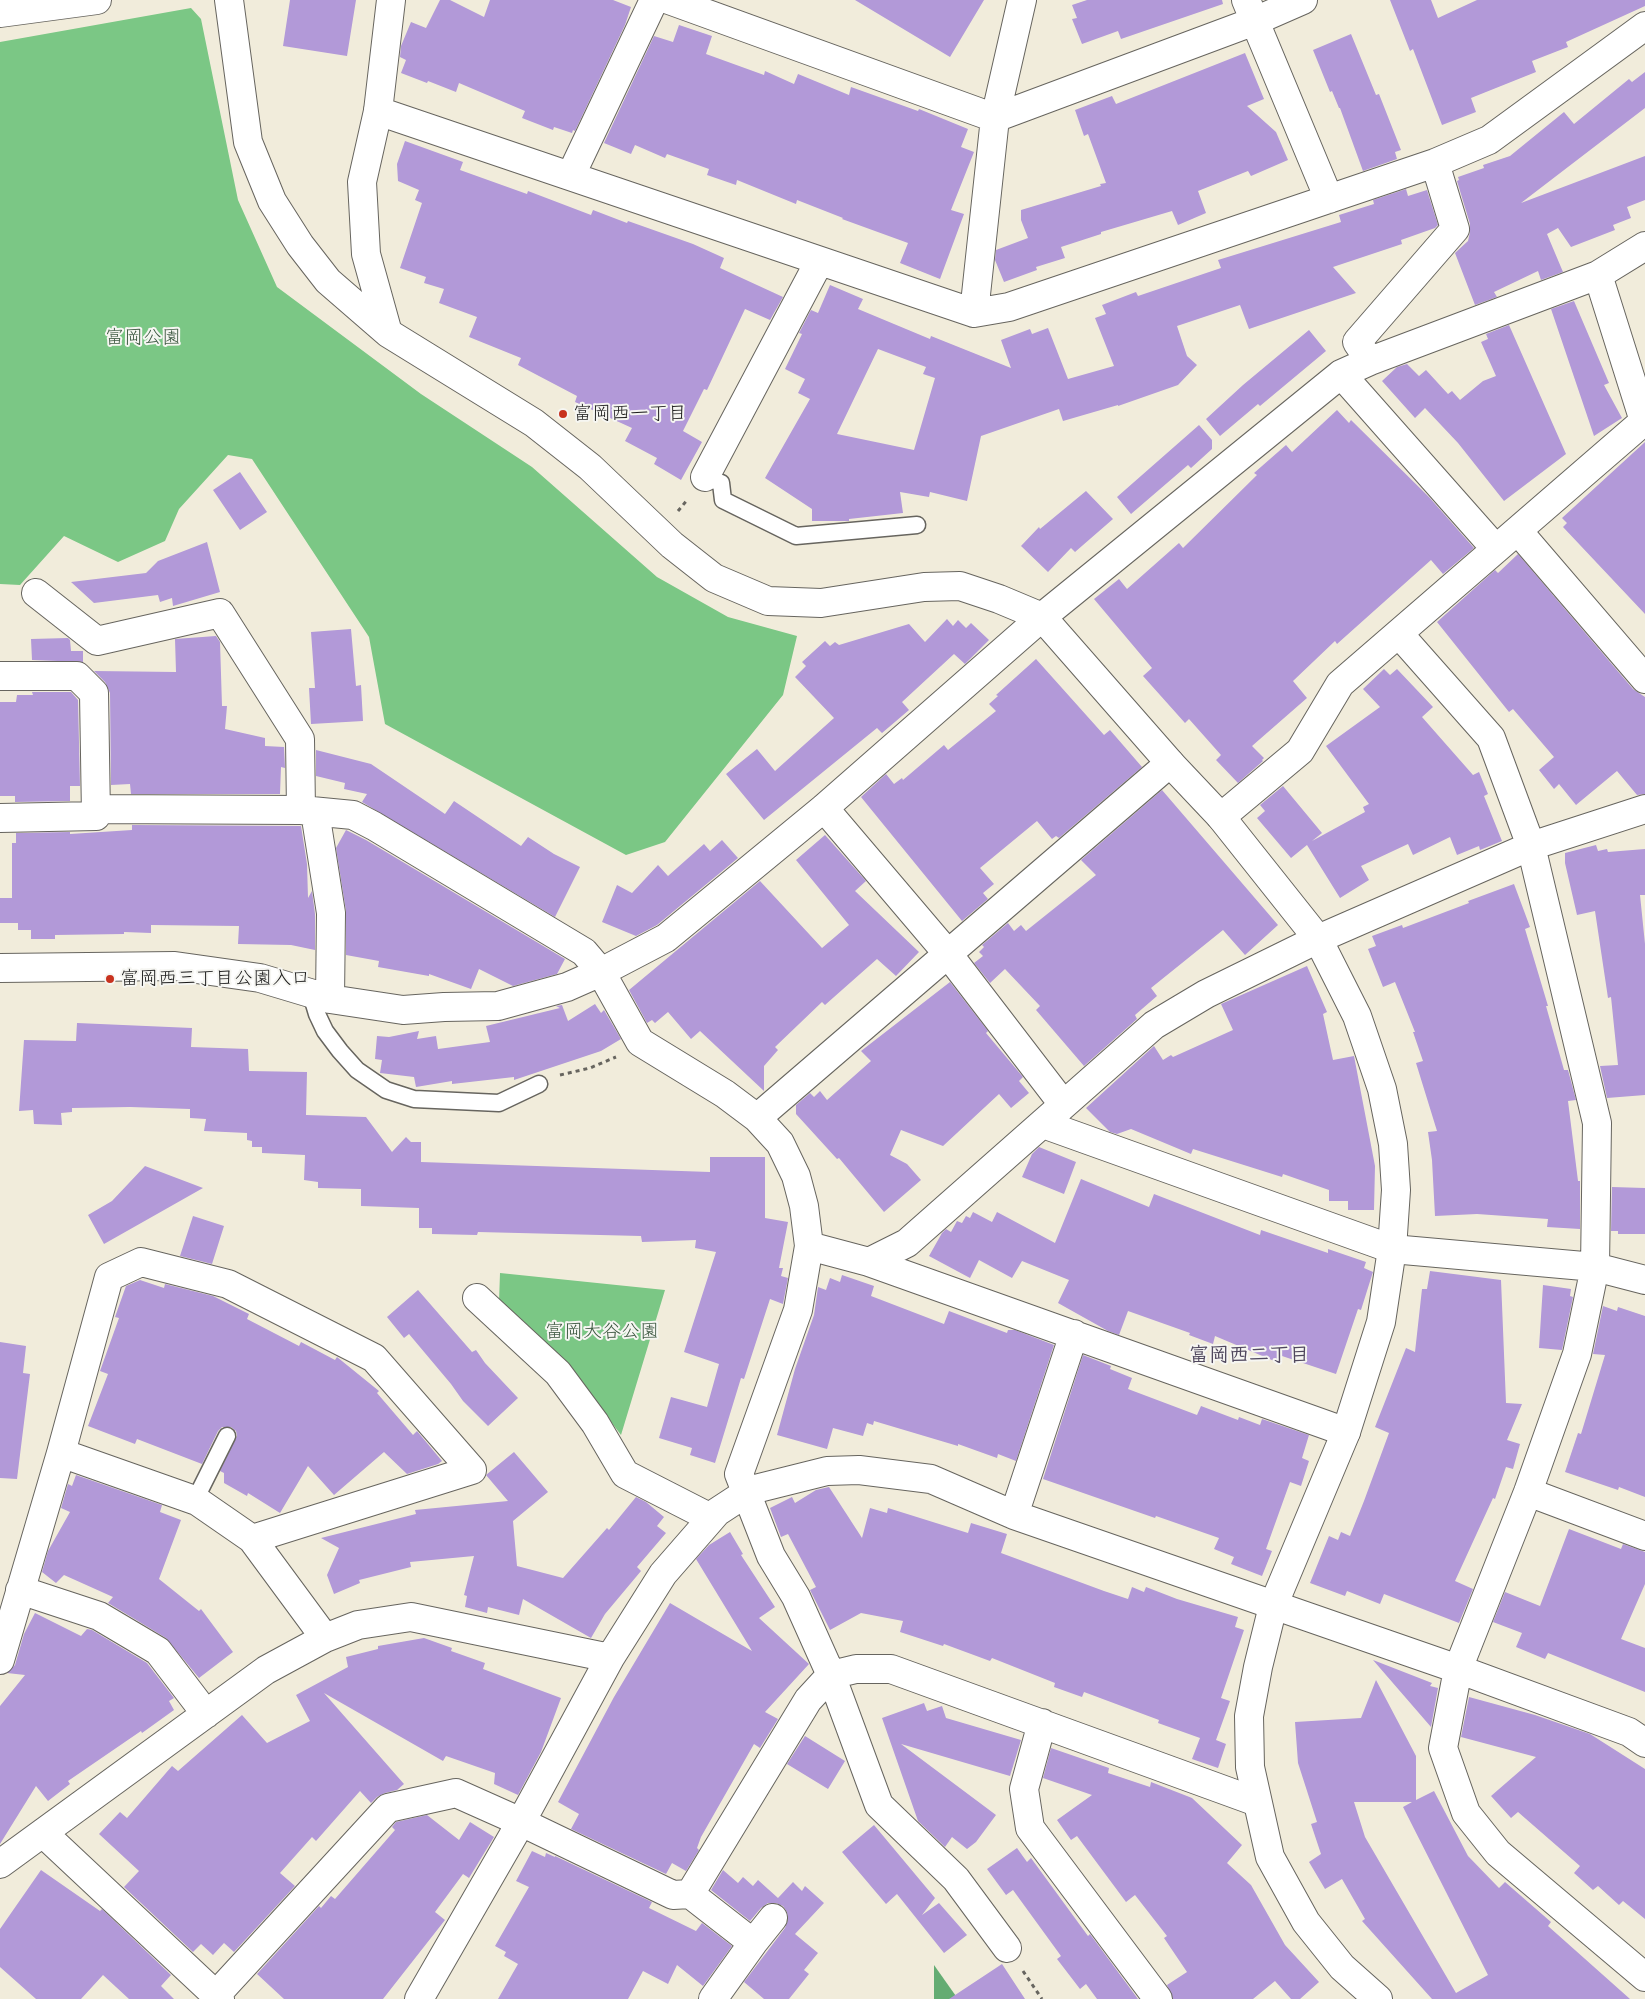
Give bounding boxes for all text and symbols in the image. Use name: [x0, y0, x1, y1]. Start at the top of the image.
park label: 富岡公園: [105, 327, 181, 349]
place label: 富岡西一丁目: [573, 403, 687, 425]
marker: 富岡西一丁目: [557, 408, 569, 420]
place label: 富岡西三丁目公園入口: [120, 968, 310, 990]
marker: 富岡西三丁目公園入口: [104, 973, 116, 985]
park label: 富岡大谷公園: [545, 1321, 659, 1343]
district label: 富岡西二丁目: [1189, 1344, 1309, 1368]

